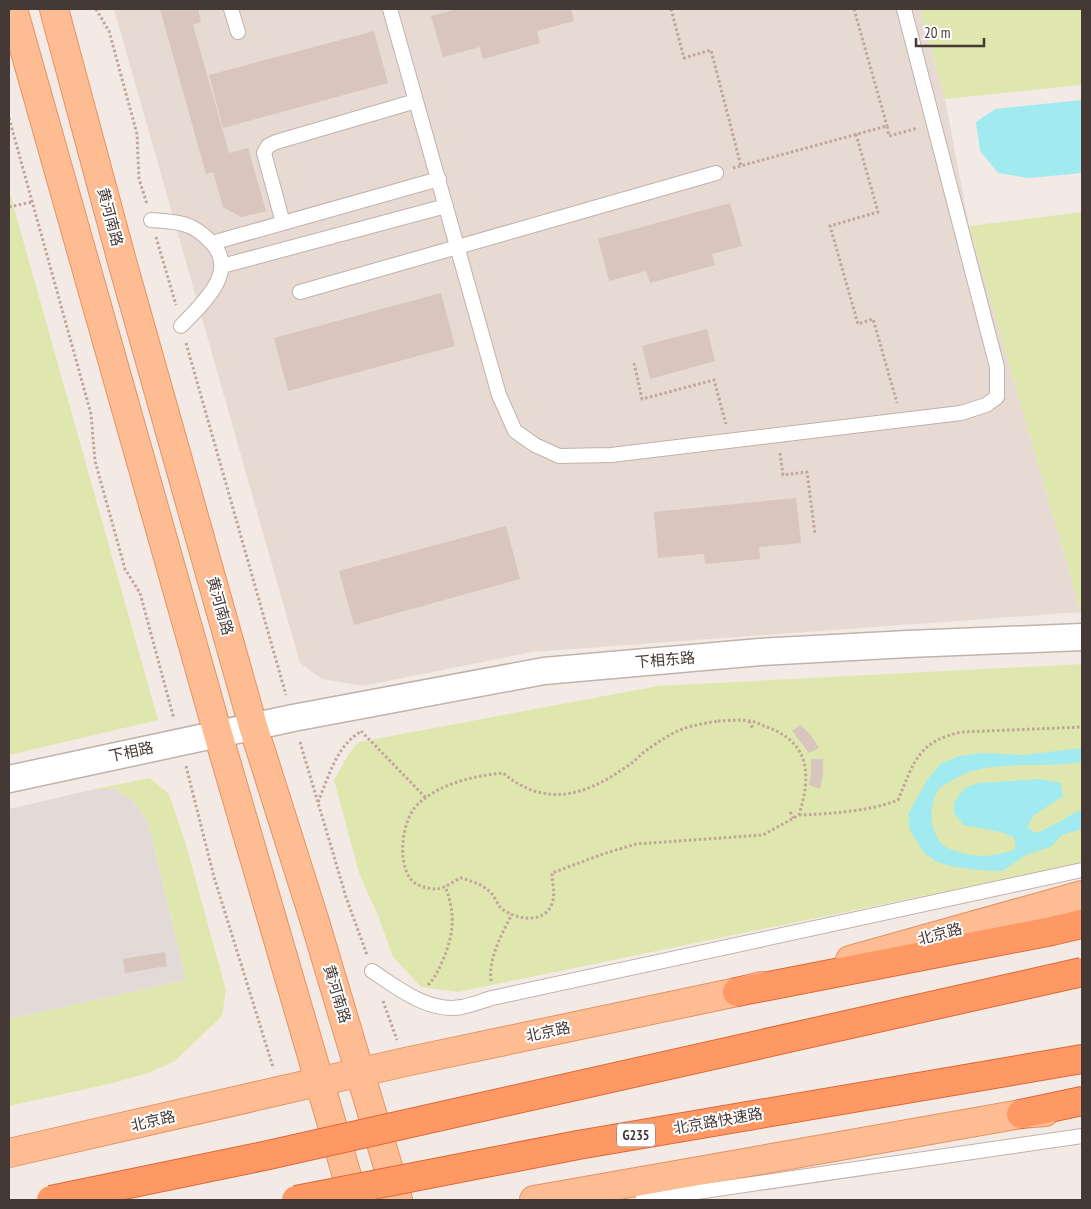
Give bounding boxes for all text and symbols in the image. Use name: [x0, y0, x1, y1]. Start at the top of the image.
scale bar: [916, 15, 984, 47]
text: 20 m: [924, 23, 950, 42]
street label: 黄河南路: [94, 185, 127, 248]
street label: 黄河南路: [203, 574, 238, 637]
street label: 下相东路: [634, 647, 696, 672]
street label: 下相路: [107, 738, 155, 765]
street label: 北京路: [916, 919, 964, 949]
street label: 黄河南路: [320, 962, 355, 1025]
street label: 北京路: [524, 1018, 572, 1045]
street label: 北京路快速路: [672, 1103, 764, 1138]
street label: 北京路: [129, 1106, 177, 1135]
road number: G235: [617, 1124, 655, 1146]

